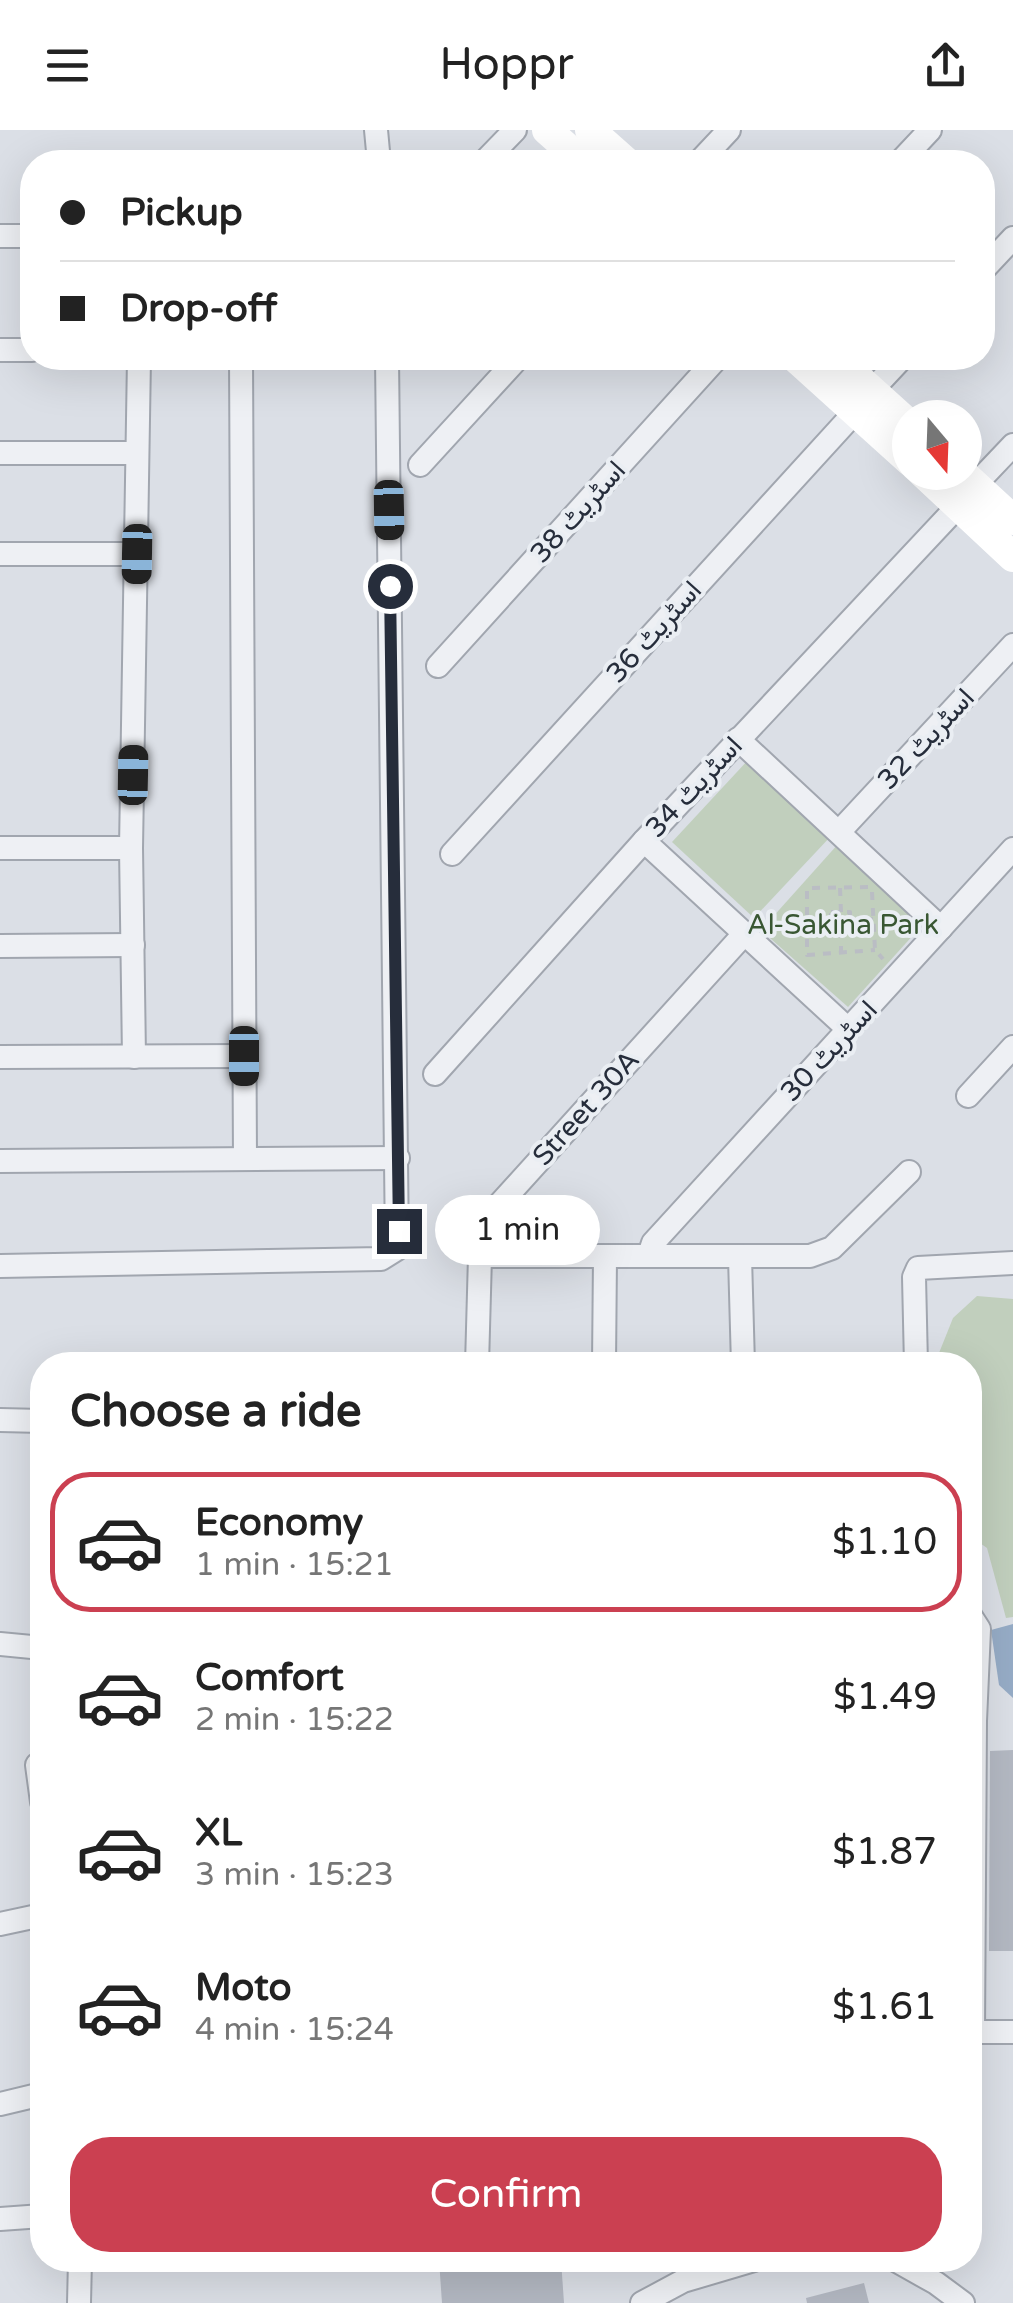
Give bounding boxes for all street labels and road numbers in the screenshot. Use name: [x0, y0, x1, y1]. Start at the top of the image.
street label: اسٹریٹ 38: [523, 454, 633, 570]
street label: اسٹریٹ 36: [599, 574, 709, 690]
street label: اسٹریٹ 32: [871, 681, 981, 797]
street label: اسٹریٹ 34: [639, 729, 749, 845]
street label: اسٹریٹ 30: [774, 993, 884, 1109]
street label: Street 30A: [525, 1043, 647, 1173]

